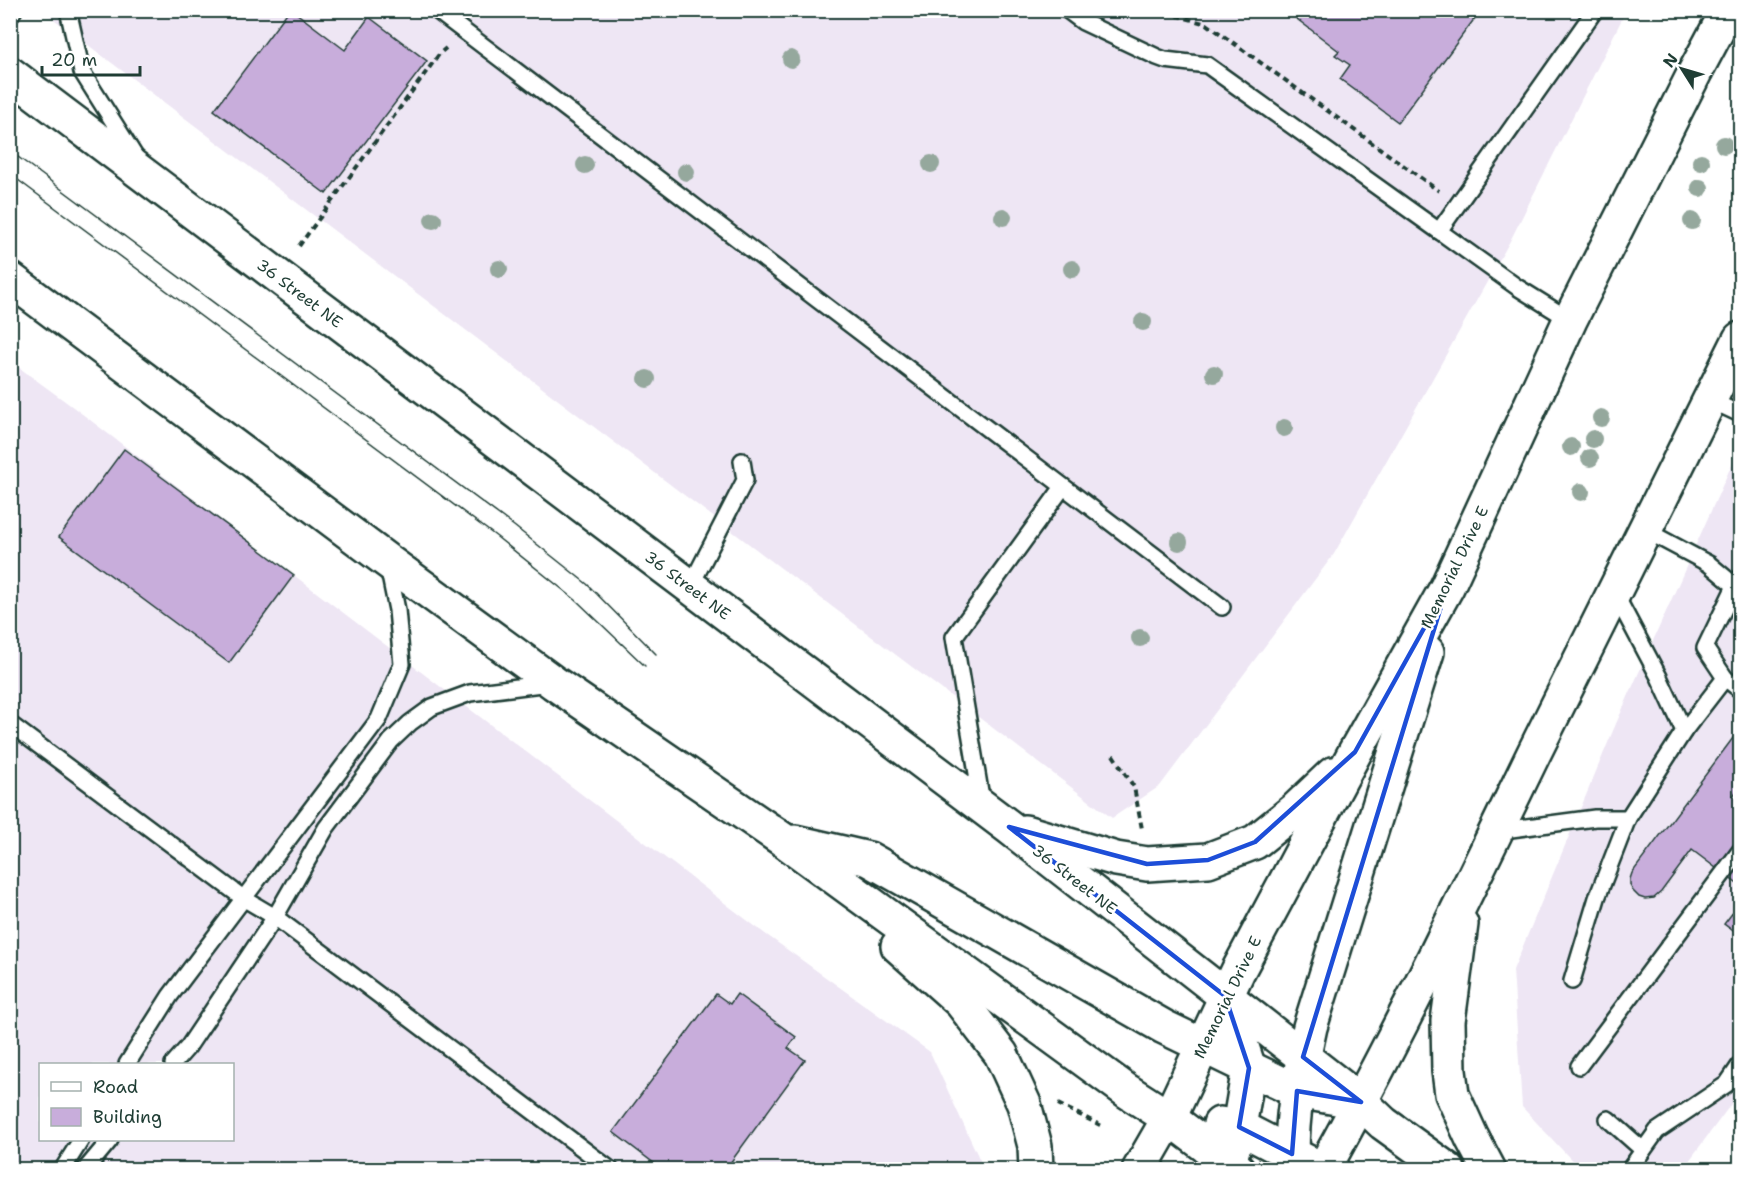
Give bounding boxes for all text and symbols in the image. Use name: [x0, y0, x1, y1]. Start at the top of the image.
scale bar: [42, 39, 140, 77]
north arrow: [1652, 39, 1712, 99]
text: 20 m: [51, 48, 97, 72]
text: N: [1658, 49, 1683, 72]
street label: 36 Street NE: [253, 254, 347, 333]
street label: Memorial Drive E: [1416, 503, 1493, 632]
street label: 36 Street NE: [641, 546, 735, 625]
street label: 36 Street NE: [1028, 840, 1121, 919]
street label: Memorial Drive E: [1189, 933, 1266, 1062]
legend: [39, 1063, 234, 1141]
text: Road: [93, 1075, 138, 1099]
text: Building: [93, 1105, 162, 1129]

